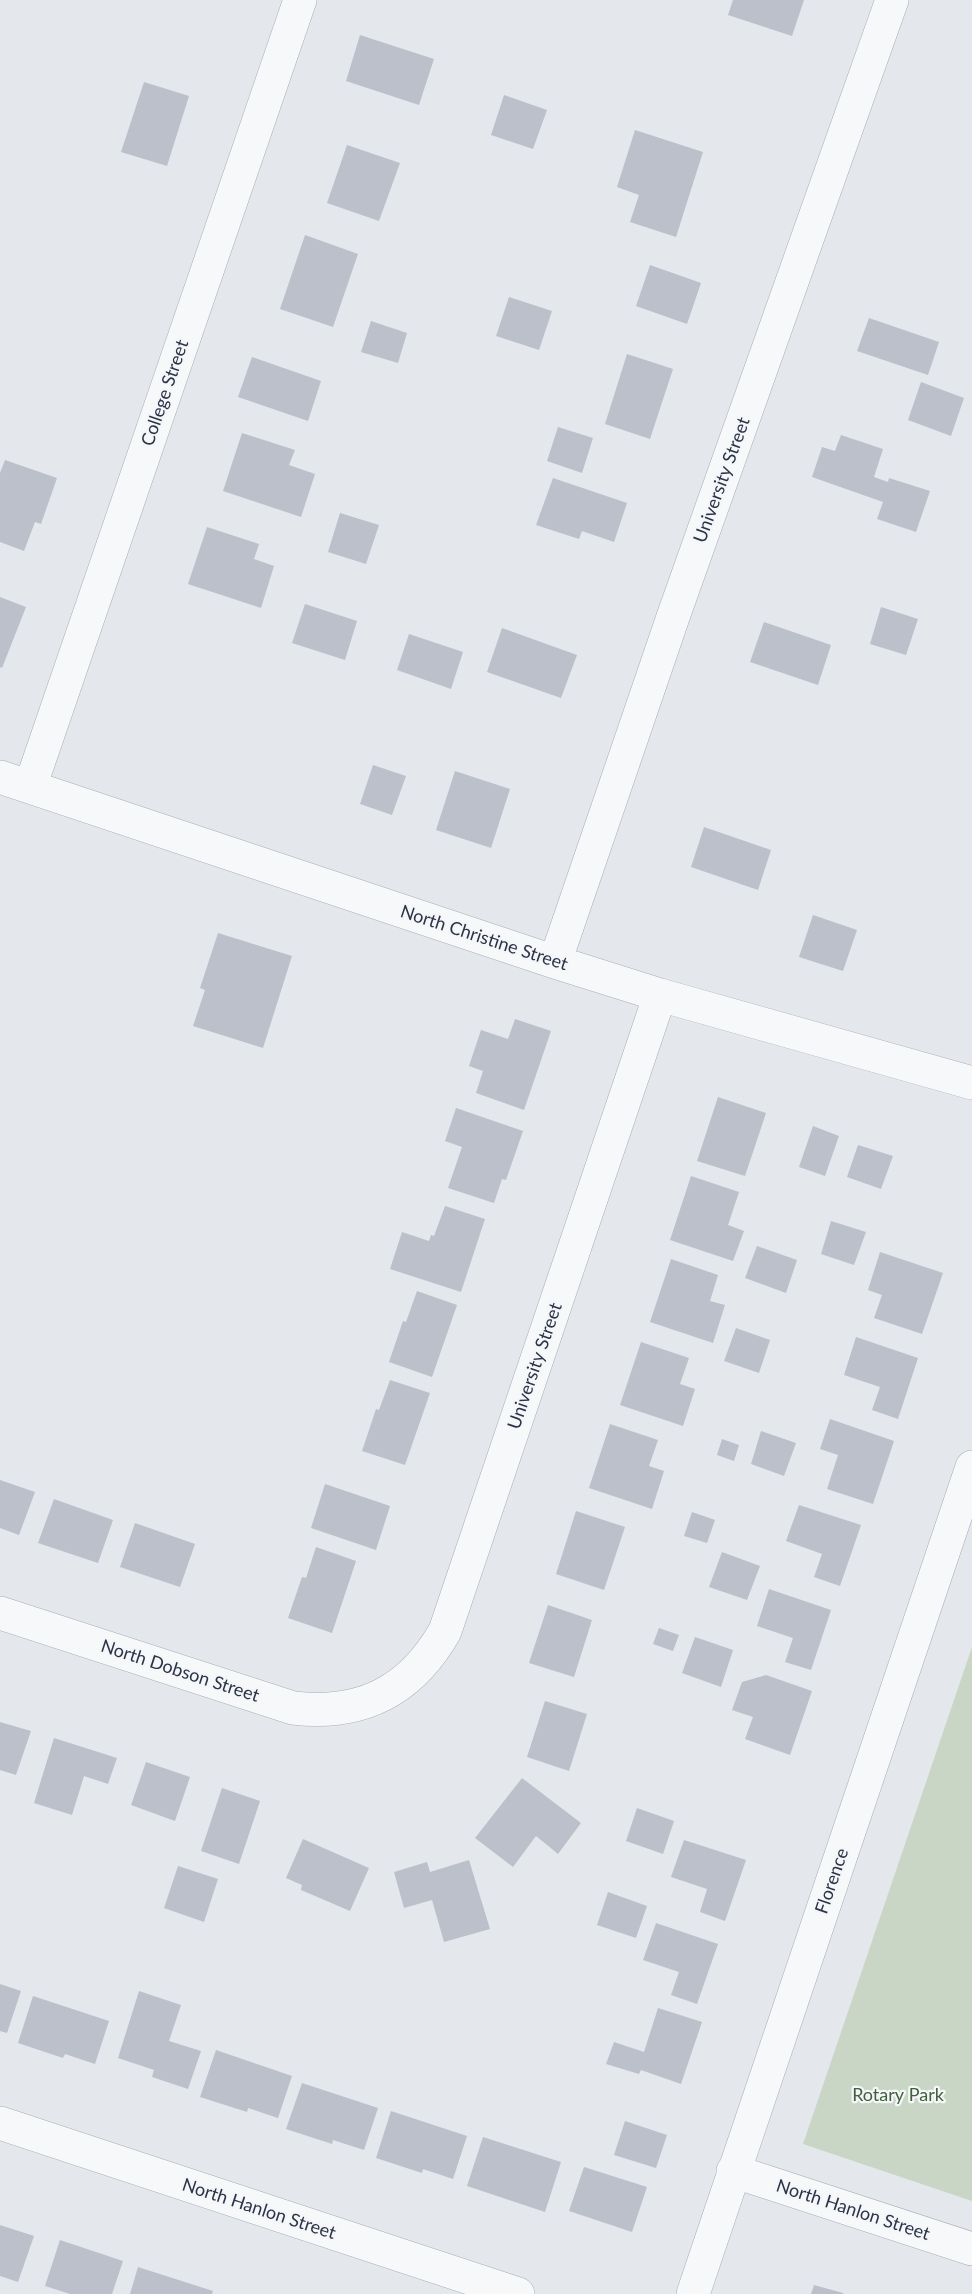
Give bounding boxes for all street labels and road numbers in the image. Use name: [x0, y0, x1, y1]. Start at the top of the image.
street label: College Street: [137, 337, 193, 449]
street label: University Street: [689, 414, 755, 546]
street label: North Christine Street: [398, 901, 570, 975]
street label: University Street: [503, 1300, 567, 1432]
street label: North Dobson Street: [98, 1635, 262, 1707]
street label: Florence: [811, 1845, 853, 1917]
street label: North Hanlon Street: [179, 2174, 339, 2244]
street label: North Hanlon Street: [773, 2175, 933, 2245]

